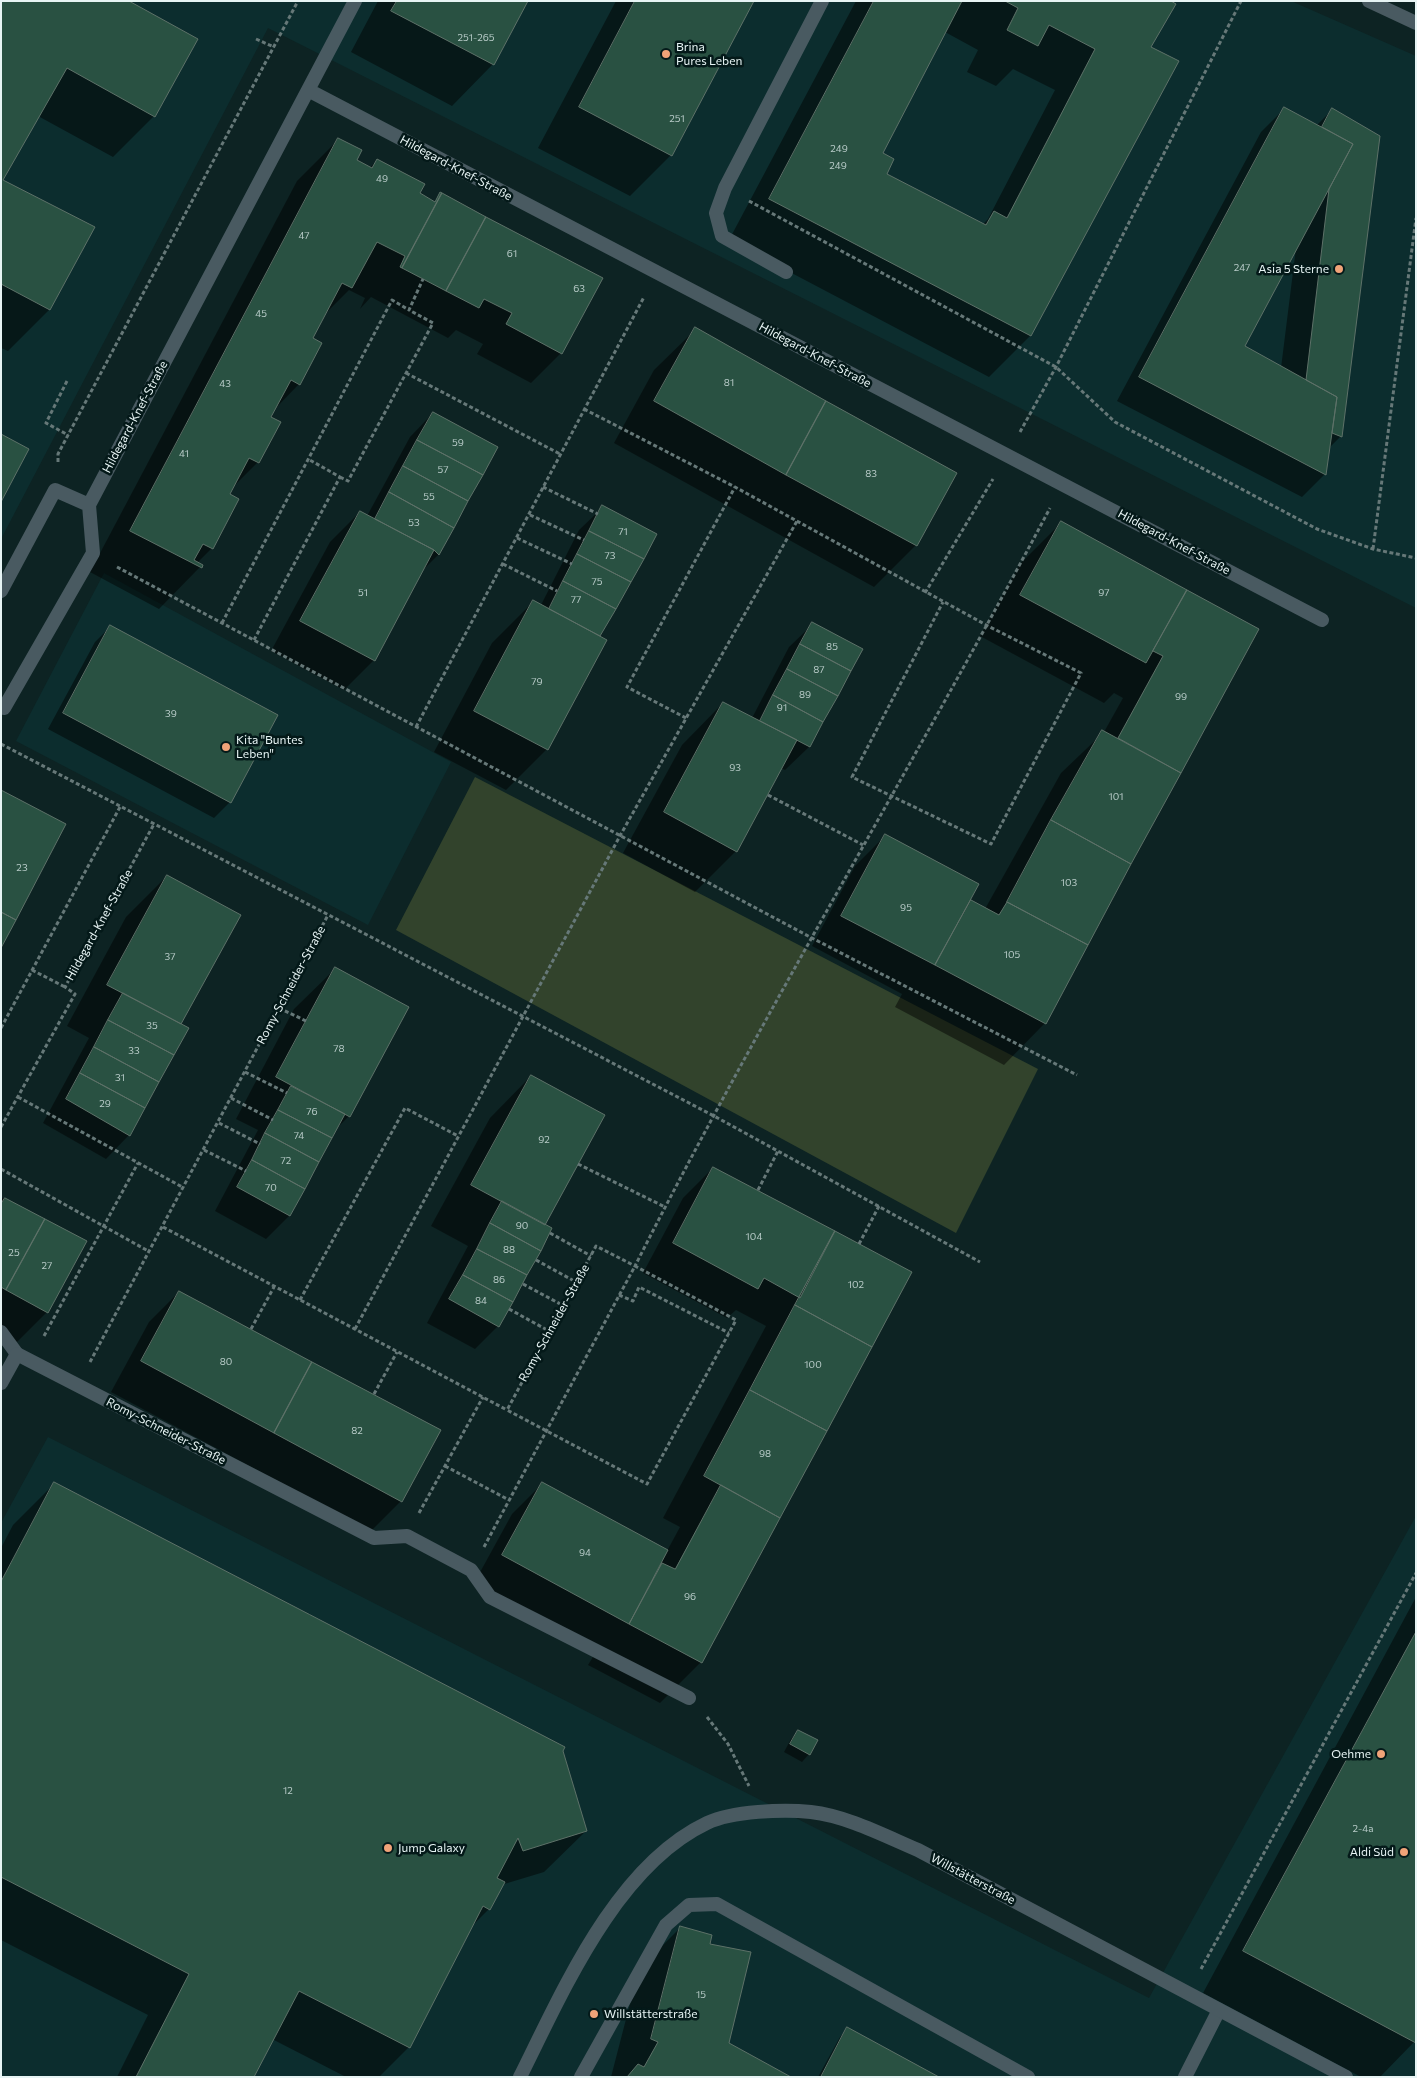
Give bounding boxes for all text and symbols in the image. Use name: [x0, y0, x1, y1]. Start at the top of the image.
house number: 251-265: [457, 32, 495, 44]
place label: Brina Pures Leben: [676, 40, 742, 68]
marker: Brina Pures Leben: [660, 48, 672, 60]
house number: 251: [669, 113, 685, 125]
street label: Hildegard-Knef-Straße: [398, 132, 514, 204]
house number: 249: [830, 143, 848, 155]
house number: 249: [829, 160, 847, 172]
house number: 49: [376, 173, 388, 185]
house number: 47: [298, 230, 310, 242]
house number: 61: [507, 248, 517, 260]
house number: 247: [1234, 262, 1250, 274]
place label: Asia 5 Sterne: [1258, 262, 1329, 276]
marker: Asia 5 Sterne: [1333, 263, 1345, 275]
house number: 63: [573, 283, 585, 295]
house number: 45: [255, 308, 267, 320]
street label: Hildegard-Knef-Straße: [757, 319, 873, 391]
street label: Hildegard-Knef-Straße: [99, 359, 171, 475]
house number: 81: [724, 377, 734, 389]
house number: 43: [219, 378, 231, 390]
house number: 59: [452, 437, 464, 449]
house number: 41: [179, 448, 189, 460]
house number: 57: [437, 464, 449, 476]
house number: 83: [865, 468, 877, 480]
house number: 55: [423, 491, 435, 503]
street label: Hildegard-Knef-Straße: [1116, 506, 1232, 578]
house number: 53: [408, 517, 420, 529]
house number: 71: [618, 526, 628, 538]
house number: 73: [605, 550, 615, 562]
house number: 75: [592, 576, 602, 588]
house number: 51: [358, 587, 368, 599]
house number: 97: [1098, 587, 1110, 599]
house number: 77: [571, 594, 581, 606]
house number: 85: [826, 641, 838, 653]
house number: 87: [813, 664, 825, 676]
house number: 79: [531, 676, 543, 688]
house number: 89: [799, 689, 811, 701]
house number: 99: [1175, 691, 1187, 703]
house number: 91: [777, 702, 787, 714]
house number: 39: [165, 708, 177, 720]
place label: Kita "Buntes Leben": [236, 733, 303, 761]
marker: Kita "Buntes Leben": [220, 741, 232, 753]
house number: 93: [729, 762, 741, 774]
house number: 101: [1108, 791, 1124, 803]
house number: 23: [16, 862, 28, 874]
street label: Hildegard-Knef-Straße: [62, 867, 136, 983]
house number: 103: [1061, 877, 1077, 889]
house number: 95: [900, 902, 912, 914]
street label: Romy-Schneider-Straße: [254, 923, 328, 1047]
house number: 105: [1004, 949, 1020, 961]
house number: 37: [165, 951, 175, 963]
house number: 35: [146, 1020, 158, 1032]
house number: 78: [333, 1043, 345, 1055]
house number: 33: [128, 1045, 140, 1057]
house number: 31: [115, 1072, 125, 1084]
house number: 29: [99, 1098, 111, 1110]
house number: 76: [306, 1106, 318, 1118]
house number: 74: [294, 1130, 304, 1142]
house number: 92: [538, 1134, 550, 1146]
house number: 72: [281, 1155, 291, 1167]
house number: 70: [265, 1182, 277, 1194]
house number: 90: [516, 1220, 528, 1232]
house number: 104: [746, 1231, 762, 1243]
house number: 88: [503, 1244, 515, 1256]
house number: 25: [8, 1247, 20, 1259]
house number: 27: [42, 1260, 52, 1272]
street label: Romy-Schneider-Straße: [516, 1262, 592, 1384]
house number: 86: [493, 1274, 505, 1286]
house number: 102: [848, 1279, 864, 1291]
house number: 84: [475, 1295, 487, 1307]
house number: 80: [220, 1356, 232, 1368]
house number: 100: [804, 1359, 822, 1371]
street label: Romy-Schneider-Straße: [104, 1395, 228, 1467]
house number: 82: [351, 1425, 363, 1437]
house number: 98: [759, 1448, 771, 1460]
house number: 94: [579, 1547, 591, 1559]
house number: 96: [684, 1591, 696, 1603]
place label: Oehme: [1331, 1747, 1371, 1761]
marker: Oehme: [1375, 1748, 1387, 1760]
house number: 12: [283, 1785, 293, 1797]
house number: 2-4a: [1353, 1823, 1373, 1835]
place label: Jump Galaxy: [398, 1841, 465, 1855]
marker: Jump Galaxy: [382, 1842, 394, 1854]
place label: Aldi Süd: [1350, 1845, 1394, 1859]
marker: Aldi Süd: [1398, 1846, 1410, 1858]
street label: Willstätterstraße: [928, 1851, 1018, 1907]
house number: 15: [696, 1989, 706, 2001]
place label: Willstätterstraße: [604, 2007, 698, 2021]
marker: Willstätterstraße: [588, 2008, 600, 2020]

